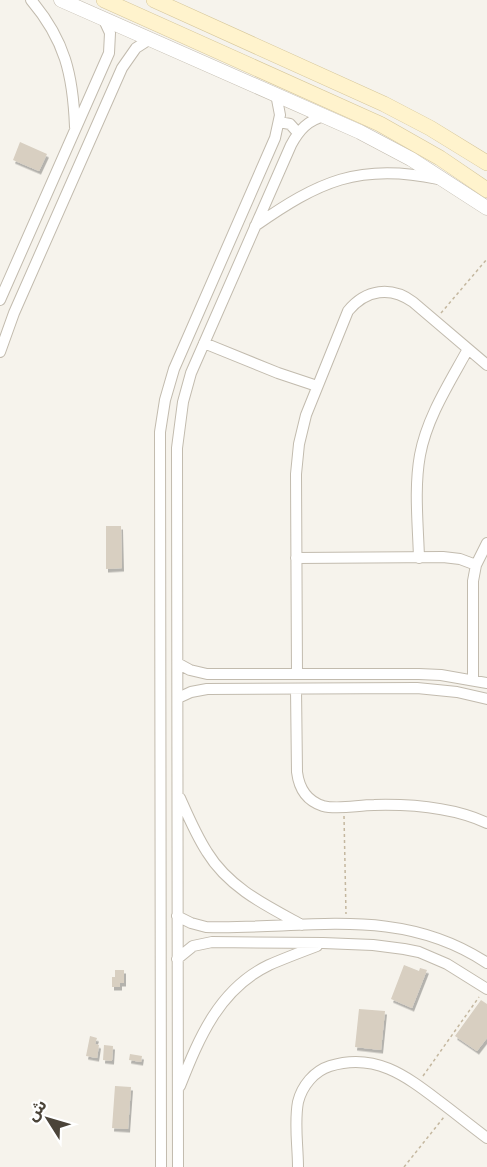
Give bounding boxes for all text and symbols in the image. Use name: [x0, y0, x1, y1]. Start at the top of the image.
north arrow: [18, 1089, 78, 1149]
text: ش: [22, 1096, 51, 1125]

